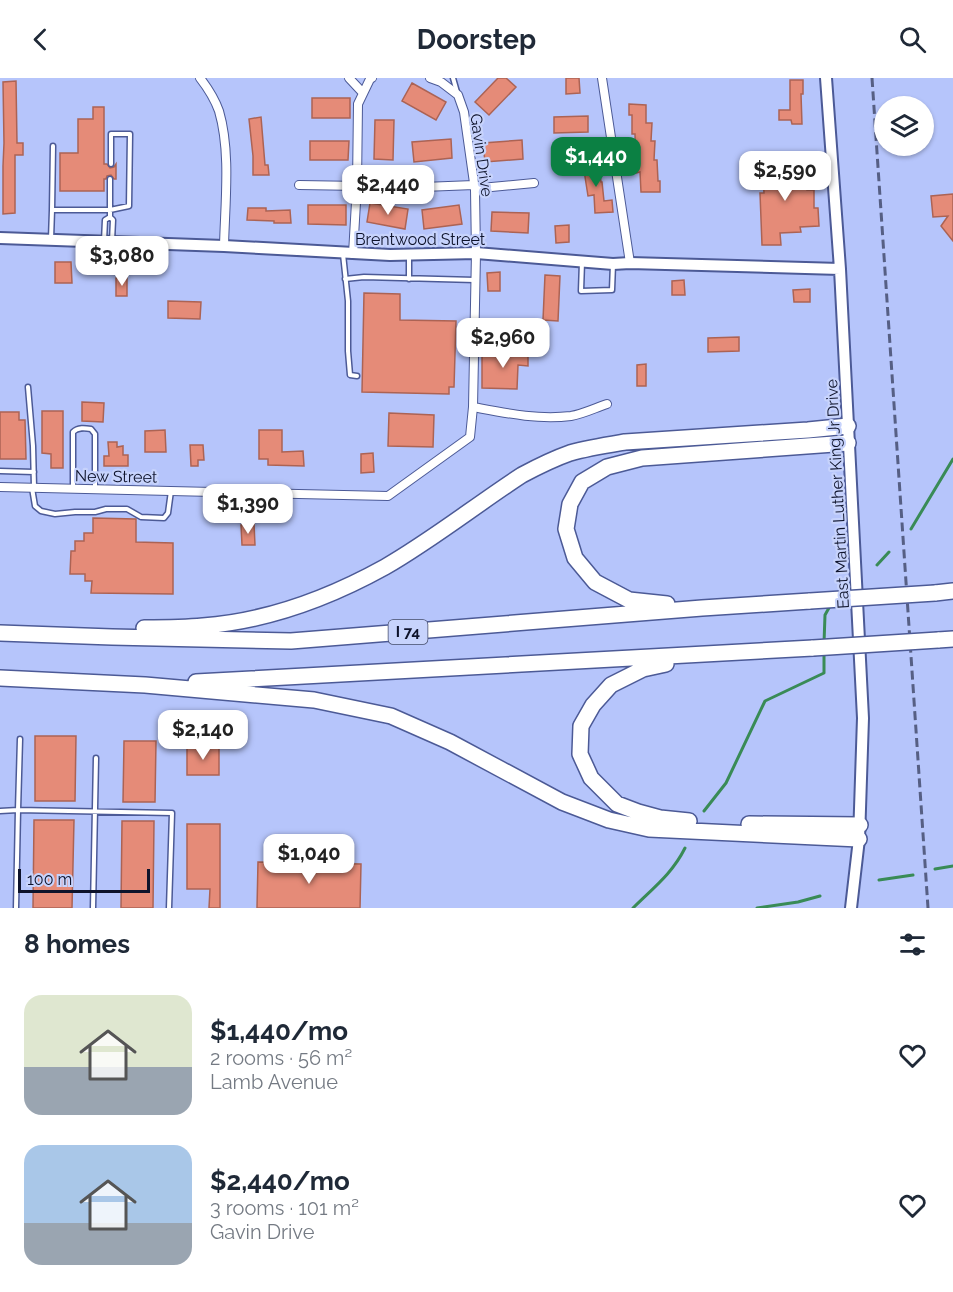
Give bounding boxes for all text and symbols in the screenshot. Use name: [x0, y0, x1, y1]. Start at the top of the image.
icon: back: [24, 23, 57, 56]
icon: search: [896, 23, 929, 56]
text: Doorstep: [417, 24, 536, 55]
map controls: [874, 96, 934, 156]
button: layers: [874, 96, 934, 156]
street label: Gavin Drive: [466, 112, 497, 198]
pin: $1,440: [547, 137, 645, 188]
text: $1,440: [565, 144, 627, 168]
pin: $2,590: [736, 151, 834, 202]
text: $2,590: [753, 158, 817, 182]
pin: $2,440: [339, 165, 437, 216]
text: $2,440: [356, 172, 420, 196]
street label: Brentwood Street: [355, 230, 486, 249]
pin: $3,080: [73, 236, 171, 287]
text: $3,080: [89, 243, 155, 267]
pin: $2,960: [454, 318, 552, 369]
text: $2,960: [471, 325, 535, 349]
street label: East Martin Luther King Jr Drive: [822, 379, 853, 609]
street label: New Street: [75, 466, 158, 487]
pin: $1,390: [199, 484, 297, 535]
text: $1,390: [217, 491, 279, 515]
road number: I 74: [388, 620, 428, 644]
pin: $2,140: [154, 710, 252, 761]
text: $2,140: [172, 717, 234, 741]
pin: $1,040: [260, 834, 358, 885]
text: $1,040: [277, 841, 341, 865]
scale bar: [18, 866, 150, 894]
text: 100 m: [27, 870, 72, 889]
icon: filters: [896, 928, 929, 961]
text: 8 homes: [24, 929, 130, 959]
text: $1,440/mo: [210, 1016, 348, 1046]
icon: home: [72, 1019, 144, 1091]
icon: heart: [896, 1039, 929, 1072]
text: 2 rooms · 56 m²: [210, 1046, 352, 1070]
text: Lamb Avenue: [210, 1070, 338, 1094]
text: $2,440/mo: [210, 1166, 350, 1196]
icon: home: [72, 1169, 144, 1241]
icon: heart: [896, 1189, 929, 1222]
text: 3 rooms · 101 m²: [210, 1196, 359, 1220]
text: Gavin Drive: [210, 1220, 314, 1244]

